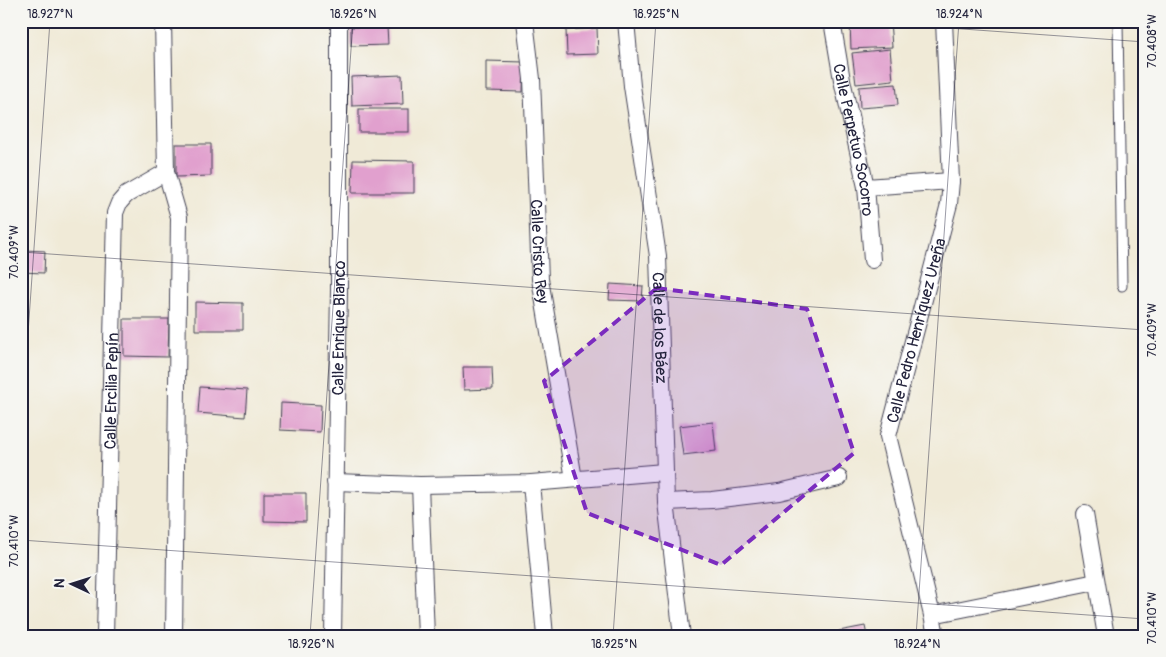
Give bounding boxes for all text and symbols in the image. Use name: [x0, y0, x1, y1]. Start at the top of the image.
text: 18.927°N: [27, 7, 73, 22]
text: 18.926°N: [330, 7, 376, 22]
text: 18.925°N: [633, 7, 679, 22]
text: 18.924°N: [936, 7, 982, 22]
text: 70.408°W: [1145, 14, 1160, 68]
street label: Calle Perpetuo Socorro: [828, 62, 877, 217]
street label: Calle Cristo Rey: [526, 199, 553, 305]
text: 70.409°W: [7, 225, 22, 279]
street label: Calle Pedro Henríquez Ureña: [883, 236, 951, 425]
street label: Calle Enrique Blanco: [328, 260, 350, 396]
street label: Calle de los Báez: [648, 272, 671, 384]
text: 70.409°W: [1145, 303, 1160, 357]
street label: Calle Ercilia Pepín: [100, 332, 123, 450]
text: 70.410°W: [7, 515, 22, 567]
north arrow: [48, 560, 98, 610]
text: N: [51, 578, 68, 588]
text: 70.410°W: [1145, 592, 1160, 644]
text: 18.926°N: [288, 637, 334, 652]
text: 18.925°N: [591, 637, 637, 652]
text: 18.924°N: [894, 637, 940, 652]

